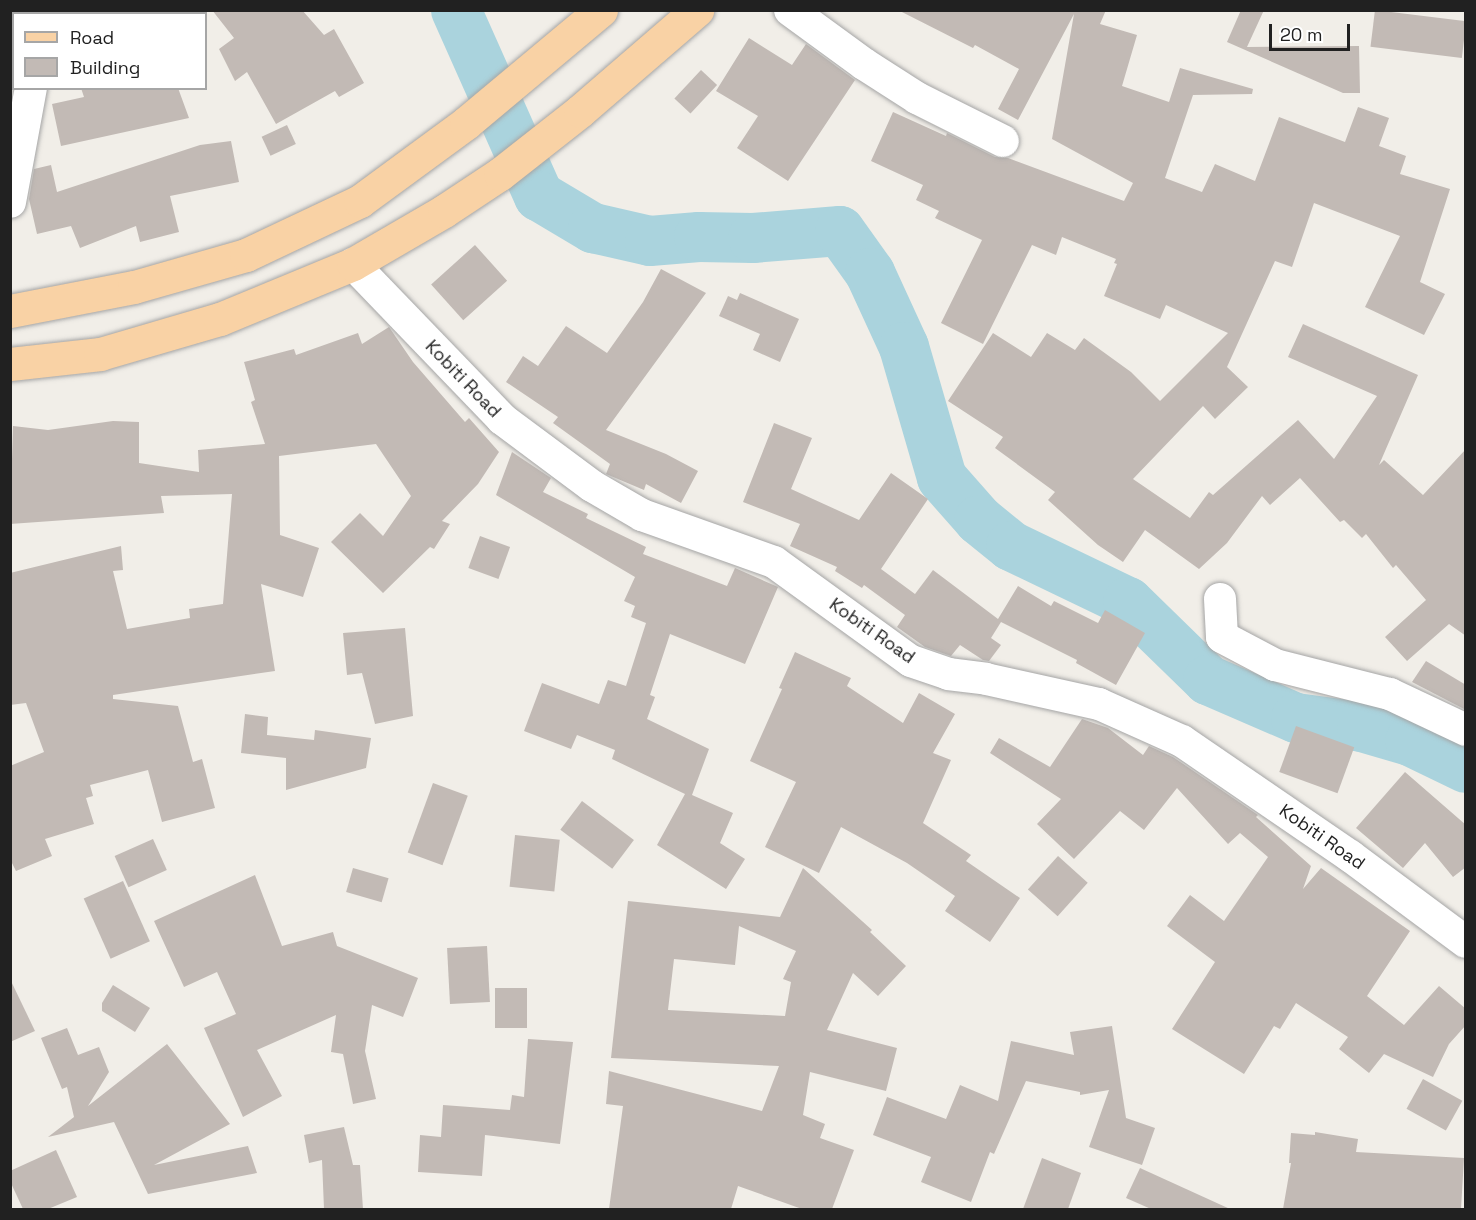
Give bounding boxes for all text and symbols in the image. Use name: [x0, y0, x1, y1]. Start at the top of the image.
legend: [12, 12, 207, 90]
scale bar: [1272, 12, 1353, 50]
text: 20 m: [1280, 23, 1323, 46]
text: Road: [70, 26, 114, 49]
text: Building: [70, 56, 140, 79]
street label: Kobiti Road: [421, 336, 505, 422]
street label: Kobiti Road: [825, 594, 919, 668]
street label: Kobiti Road: [1275, 800, 1369, 874]

